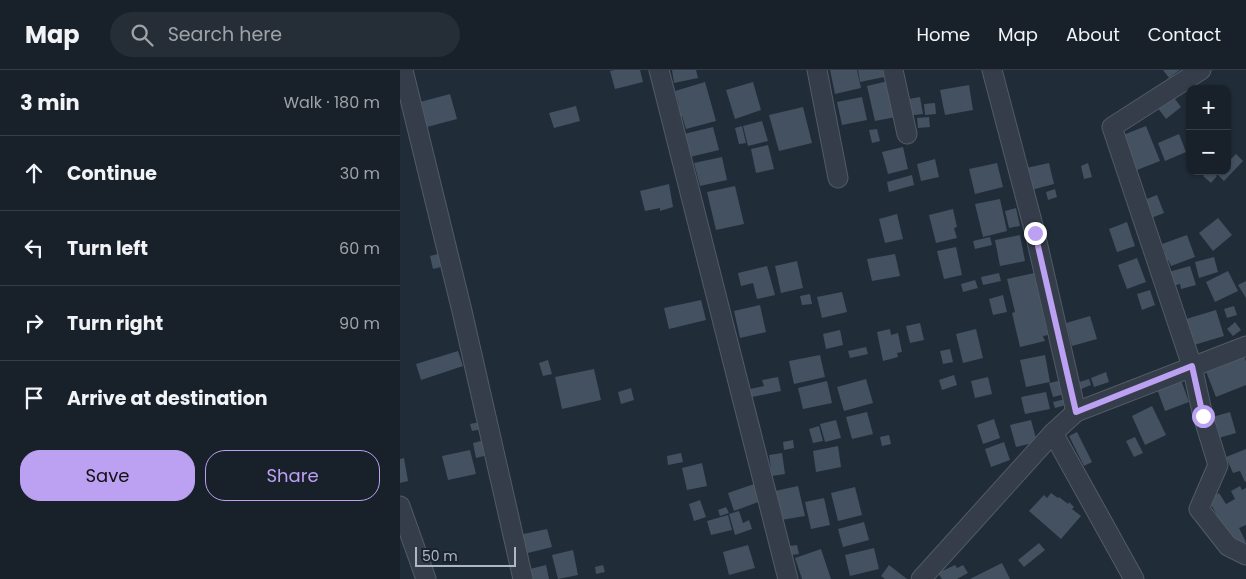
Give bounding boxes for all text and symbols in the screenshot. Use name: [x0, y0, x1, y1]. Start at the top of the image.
search box: [110, 12, 460, 57]
text: Map: [25, 18, 80, 51]
icon: search: [128, 21, 156, 49]
text: Search here: [168, 21, 282, 48]
text: Home: [916, 22, 970, 47]
text: Map: [998, 22, 1038, 47]
text: About: [1066, 22, 1120, 47]
text: Contact: [1148, 22, 1221, 47]
map controls: [1186, 85, 1231, 175]
button: +: [1186, 85, 1231, 130]
text: 3 min: [20, 88, 80, 117]
text: Walk · 180 m: [283, 91, 380, 114]
button: −: [1186, 130, 1231, 175]
icon: ahead: [20, 159, 48, 187]
text: Continue: [67, 160, 157, 187]
text: 30 m: [340, 162, 380, 185]
route end: [1024, 222, 1047, 245]
icon: left: [20, 234, 48, 262]
text: Turn left: [67, 235, 148, 262]
text: 60 m: [339, 237, 380, 260]
icon: right: [20, 309, 48, 337]
text: Turn right: [67, 310, 163, 337]
text: 90 m: [339, 312, 380, 335]
icon: arrive: [20, 384, 48, 412]
text: Arrive at destination: [67, 385, 268, 412]
route start: [1192, 405, 1215, 428]
button: Save: [20, 450, 195, 501]
button: Share: [205, 450, 380, 501]
scale bar: [415, 544, 516, 567]
text: 50 m: [422, 546, 458, 566]

